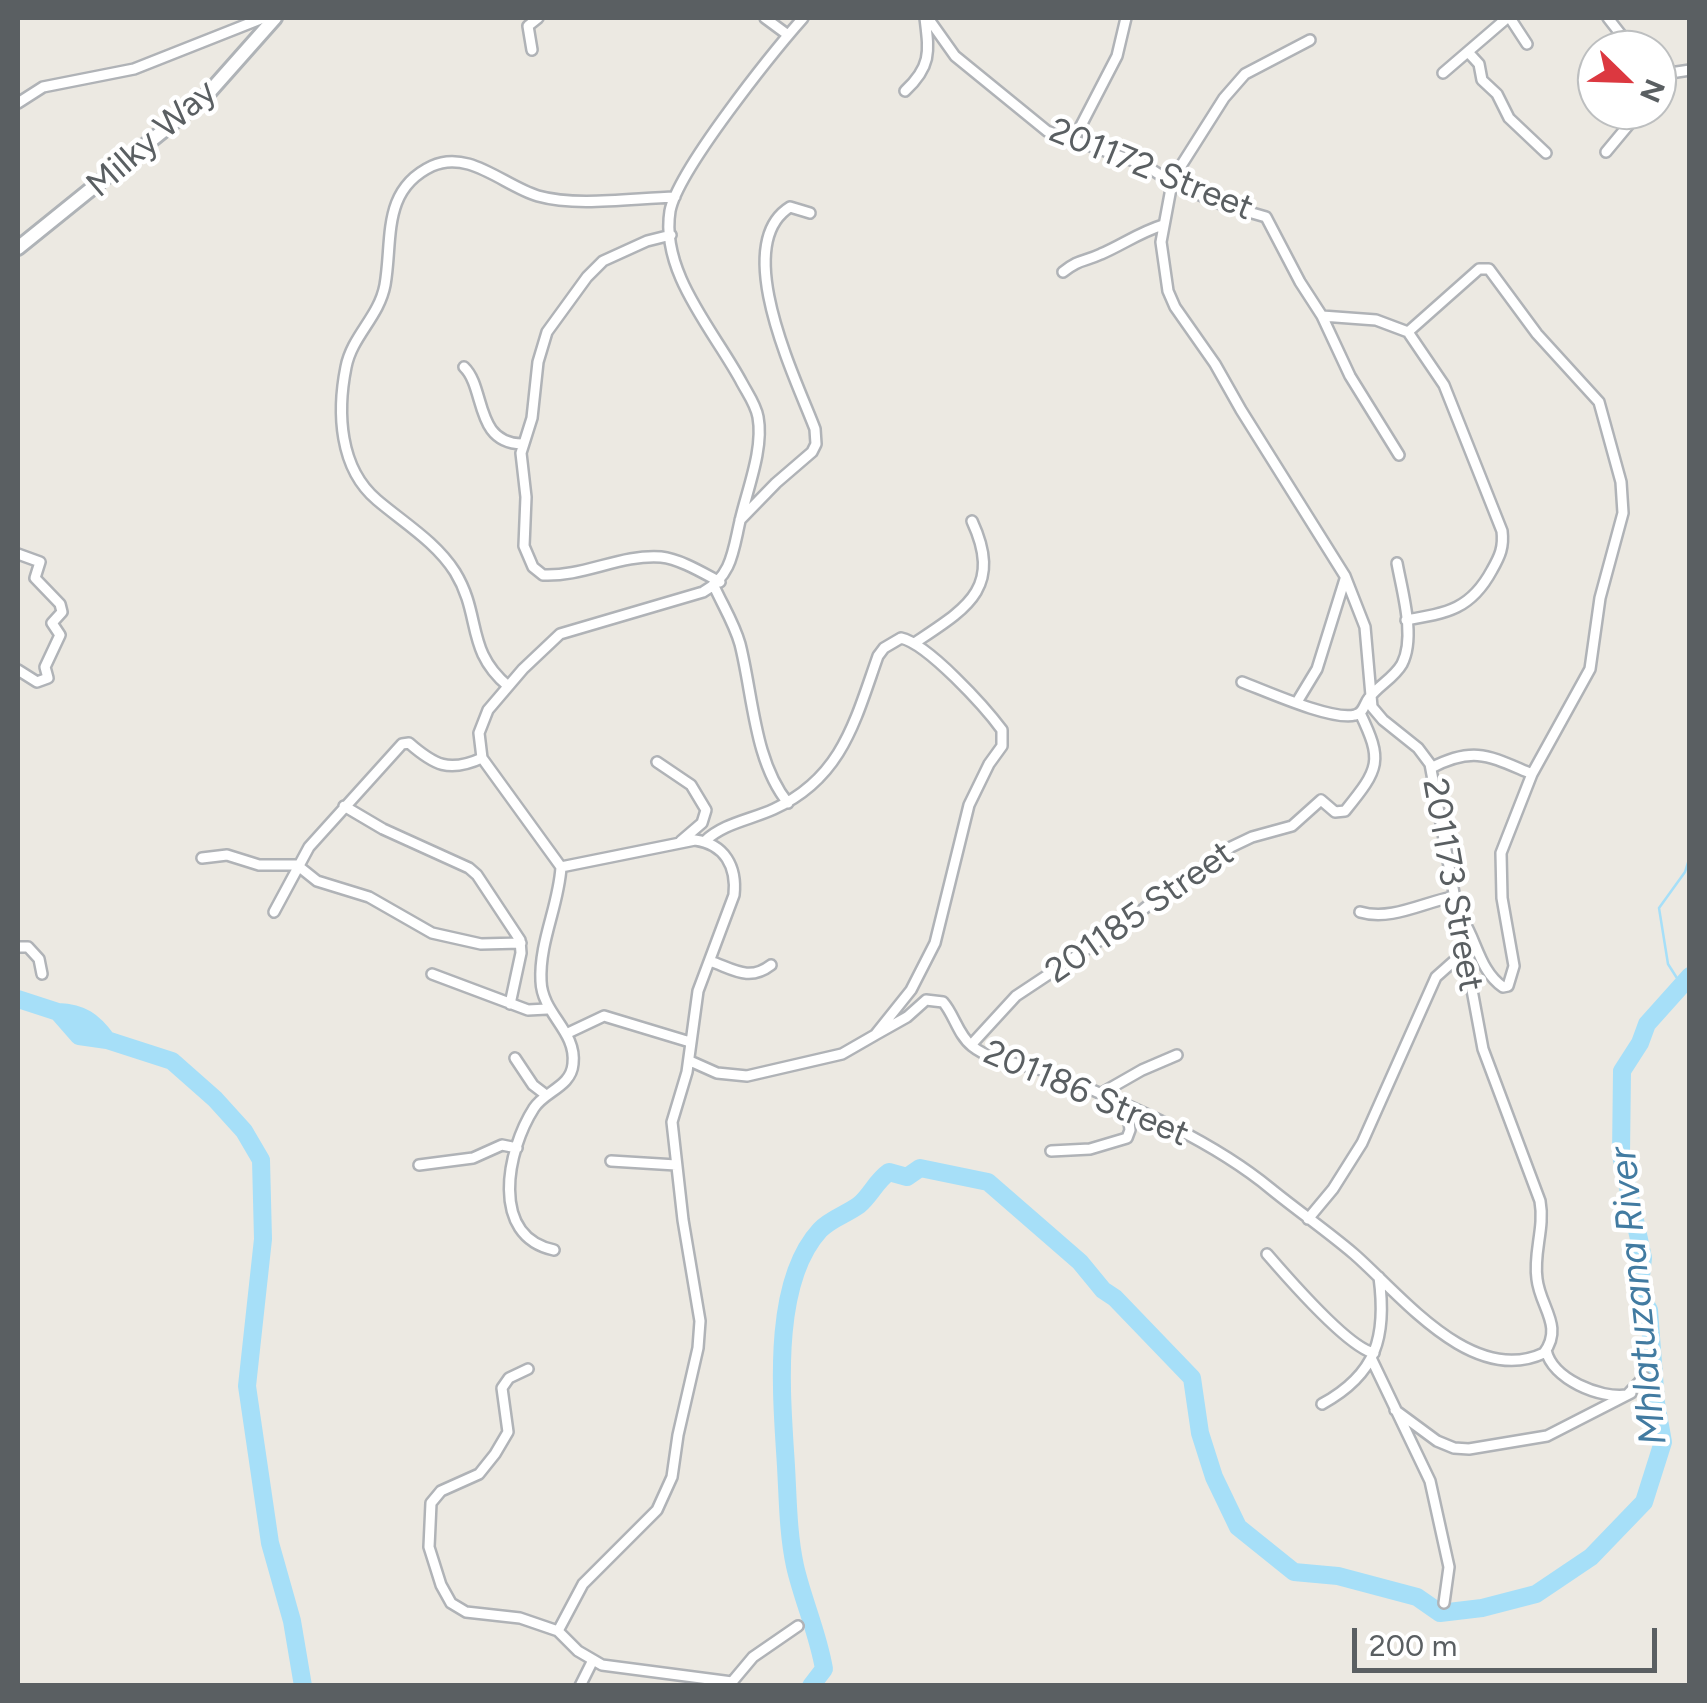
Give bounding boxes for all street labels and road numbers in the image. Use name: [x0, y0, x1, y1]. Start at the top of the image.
street label: Milky Way: [79, 71, 225, 207]
street label: 201172 Street: [1043, 110, 1259, 230]
street label: 201173 Street: [1413, 775, 1491, 995]
street label: 201185 Street: [1038, 833, 1242, 993]
street label: 201186 Street: [977, 1032, 1195, 1156]

